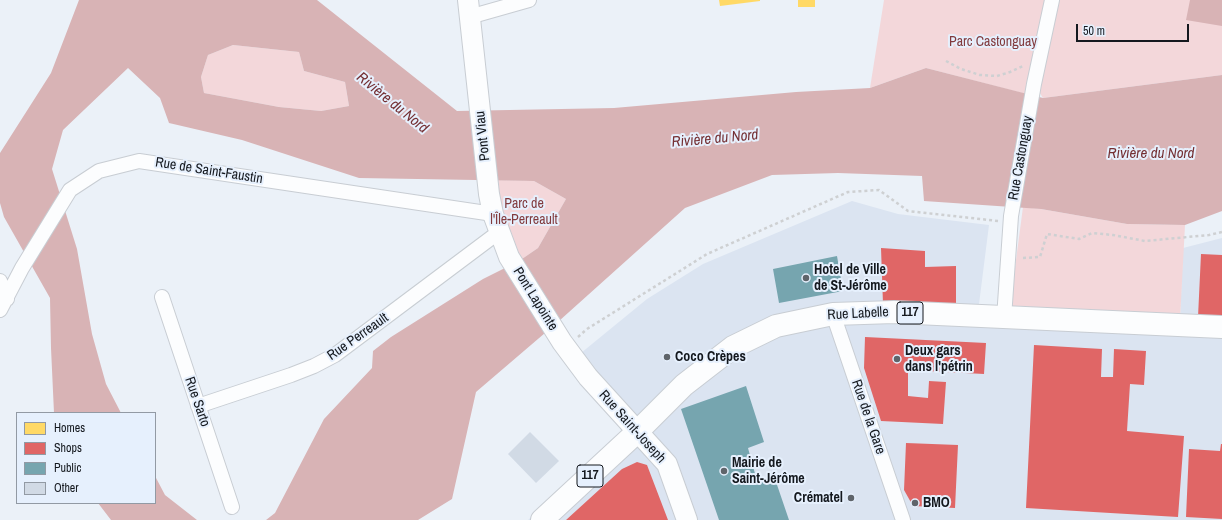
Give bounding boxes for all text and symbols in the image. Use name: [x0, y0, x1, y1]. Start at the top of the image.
scale bar: [1078, 16, 1191, 42]
text: 50 m: [1083, 23, 1105, 39]
park label: Parc Castonguay: [949, 34, 1037, 50]
water label: Rivière du Nord: [353, 69, 431, 137]
street label: Pont Viau: [472, 110, 494, 162]
street label: Rue Castonguay: [1005, 114, 1037, 202]
water label: Rivière du Nord: [671, 126, 759, 152]
water label: Rivière du Nord: [1108, 145, 1194, 163]
street label: Rue de Saint-Faustin: [154, 154, 264, 188]
park label: Parc de l'Île-Perreault: [490, 196, 558, 228]
place label: Hotel de Ville de St-Jérôme: [814, 262, 887, 294]
street label: Pont Lapointe: [509, 264, 561, 334]
marker: Hotel de Ville de St-Jérôme: [801, 273, 811, 283]
road number: 117: [897, 302, 923, 324]
street label: Rue Labelle: [827, 304, 889, 324]
street label: Rue Perreault: [324, 310, 392, 364]
place label: Deux gars dans l'pétrin: [905, 343, 973, 376]
place label: Coco Crèpes: [675, 349, 746, 365]
marker: Coco Crèpes: [662, 352, 672, 362]
marker: Deux gars dans l'pétrin: [892, 354, 902, 364]
street label: Rue Sarto: [181, 375, 213, 429]
street label: Rue de la Gare: [847, 377, 889, 457]
street label: Rue Saint-Joseph: [595, 387, 669, 467]
legend: [16, 412, 156, 504]
text: Homes: [54, 420, 85, 436]
text: Shops: [54, 440, 82, 456]
place label: Mairie de Saint-Jérôme: [732, 455, 805, 488]
text: Public: [54, 460, 81, 476]
road number: 117: [577, 465, 603, 487]
marker: Mairie de Saint-Jérôme: [719, 466, 729, 476]
text: Other: [54, 480, 79, 496]
place label: Crématel: [794, 490, 843, 506]
marker: Crématel: [846, 493, 856, 503]
place label: BMO: [923, 495, 950, 511]
marker: BMO: [910, 498, 920, 508]

